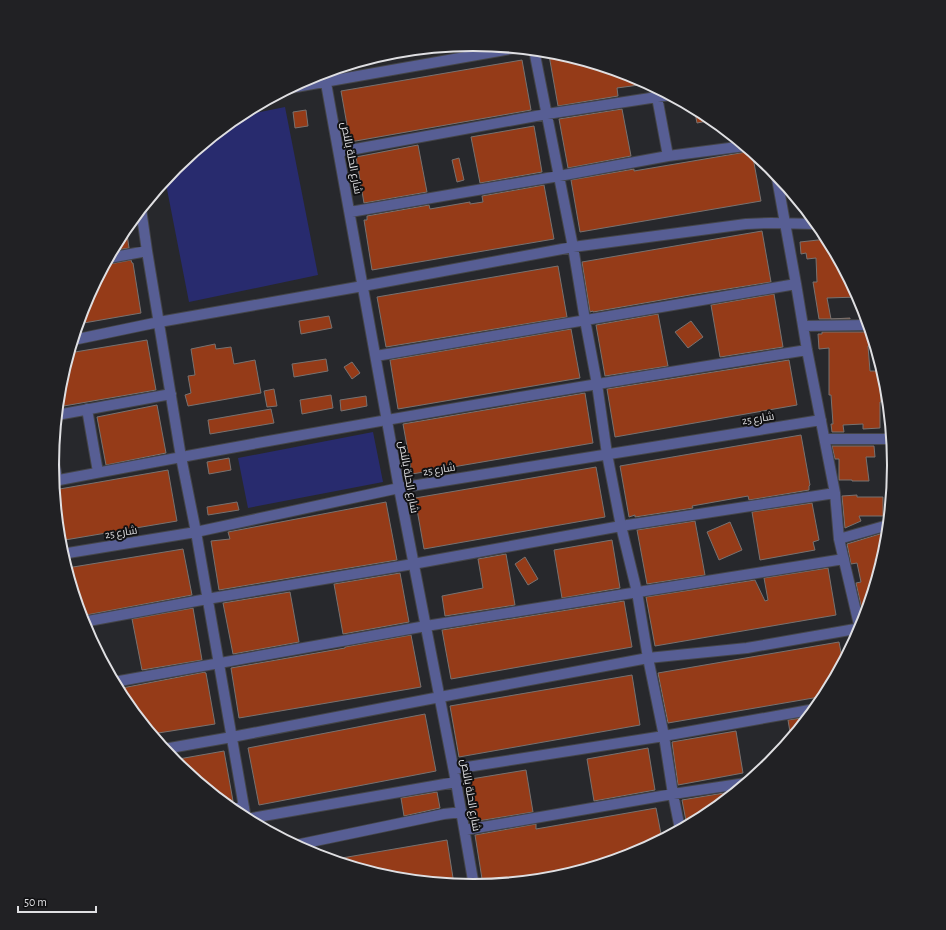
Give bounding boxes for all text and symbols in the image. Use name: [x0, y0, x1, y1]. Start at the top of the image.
street label: شارع الحلة بالنص: [337, 121, 364, 195]
street label: شارع 25: [741, 411, 775, 428]
street label: شارع الحلة بالنص: [395, 440, 420, 514]
street label: شارع 25: [422, 462, 456, 479]
street label: شارع 25: [104, 525, 138, 542]
street label: شارع الحلة بالنص: [457, 758, 482, 832]
scale bar: [18, 888, 96, 914]
text: 50 m: [24, 896, 47, 908]

